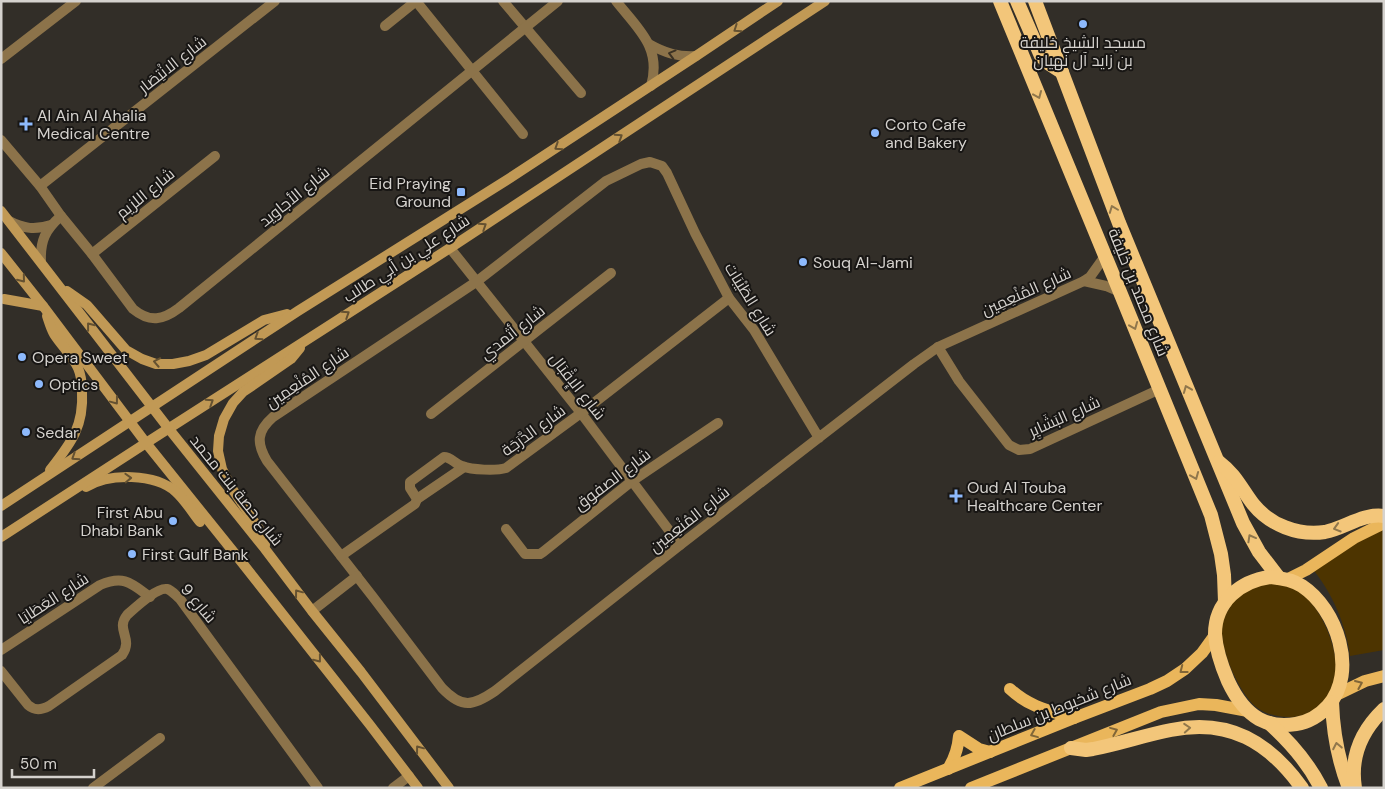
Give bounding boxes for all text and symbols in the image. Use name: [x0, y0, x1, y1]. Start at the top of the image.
marker: مسجد الشيخ خليفة بن زايد آل نهيان: [1077, 18, 1089, 30]
one-way arrow: [733, 23, 743, 32]
street label: شارع الانْتِصَار: [133, 31, 211, 99]
place label: مسجد الشيخ خليفة بن زايد آل نهيان: [1020, 32, 1146, 71]
one-way arrow: [668, 49, 676, 59]
one-way arrow: [1032, 90, 1043, 99]
place label: Al Ain Al Ahalia Medical Centre: [37, 105, 150, 144]
place label: Corto Cafe and Bakery: [885, 114, 967, 153]
marker: Al Ain Al Ahalia Medical Centre: [19, 117, 33, 131]
marker: Corto Cafe and Bakery: [869, 127, 881, 139]
one-way arrow: [613, 134, 622, 143]
one-way arrow: [554, 141, 563, 150]
street label: شارع الأجاويد: [255, 161, 335, 232]
street label: شارع اللزيم: [112, 163, 180, 224]
place label: Eid Praying Ground: [369, 173, 451, 212]
marker: Eid Praying Ground: [455, 186, 467, 198]
one-way arrow: [1109, 205, 1119, 213]
street label: شارع علي بن أبي طالب: [339, 210, 475, 310]
one-way arrow: [477, 223, 487, 232]
street label: شارع محمد بن خليفة: [1102, 225, 1174, 360]
place label: Souq Al-Jami: [813, 252, 913, 273]
marker: Souq Al-Jami: [797, 256, 809, 268]
street label: شارع الطَيْبَات: [719, 259, 781, 340]
street label: شارع المُنْعِمِين: [978, 262, 1075, 322]
one-way arrow: [17, 274, 26, 283]
street label: شارع أثمدي: [475, 300, 551, 367]
one-way arrow: [341, 311, 350, 320]
one-way arrow: [1128, 321, 1138, 330]
one-way arrow: [87, 323, 96, 332]
one-way arrow: [254, 331, 264, 340]
street label: شارع المُنْعِمِين: [261, 342, 354, 414]
place label: Opera Sweet: [32, 347, 128, 368]
street label: شارع الإِقْبَال: [544, 348, 610, 425]
marker: Opera Sweet: [16, 351, 28, 363]
one-way arrow: [152, 358, 161, 368]
place label: Optics: [49, 374, 98, 395]
marker: Optics: [33, 378, 45, 390]
one-way arrow: [1182, 385, 1193, 394]
street label: شارع البَشَايِر: [1024, 391, 1104, 443]
one-way arrow: [109, 395, 117, 404]
one-way arrow: [205, 399, 214, 409]
street label: شارع الدَّرَجَة: [497, 400, 570, 462]
place label: Sedar: [36, 422, 79, 443]
marker: Sedar: [20, 426, 32, 438]
street label: شارع حصة بنت محمد: [185, 431, 288, 551]
street label: شارع الصفوق: [570, 444, 656, 516]
one-way arrow: [71, 451, 80, 461]
one-way arrow: [1189, 471, 1199, 480]
one-way arrow: [124, 472, 132, 483]
place label: Oud Al Touba Healthcare Center: [967, 477, 1102, 516]
street label: شارع المُنْعِمِين: [645, 481, 734, 558]
marker: Oud Al Touba Healthcare Center: [949, 489, 963, 503]
place label: First Abu Dhabi Bank: [80, 502, 163, 541]
marker: First Abu Dhabi Bank: [167, 515, 179, 527]
one-way arrow: [1334, 523, 1342, 533]
one-way arrow: [1247, 534, 1257, 543]
place label: First Gulf Bank: [142, 544, 249, 565]
marker: First Gulf Bank: [126, 548, 138, 560]
street label: شارع العَطَايَا: [14, 568, 93, 630]
street label: شارع 9: [175, 579, 221, 628]
one-way arrow: [296, 590, 304, 599]
one-way arrow: [313, 653, 321, 662]
one-way arrow: [1179, 665, 1188, 674]
street label: شارع شخبوط بن سلطان: [984, 669, 1135, 747]
one-way arrow: [1354, 679, 1363, 690]
one-way arrow: [1183, 722, 1191, 733]
one-way arrow: [1109, 727, 1118, 737]
one-way arrow: [1030, 728, 1039, 739]
one-way arrow: [1332, 741, 1342, 750]
scale bar: [12, 746, 95, 778]
one-way arrow: [417, 746, 425, 755]
text: 50 m: [20, 754, 57, 774]

